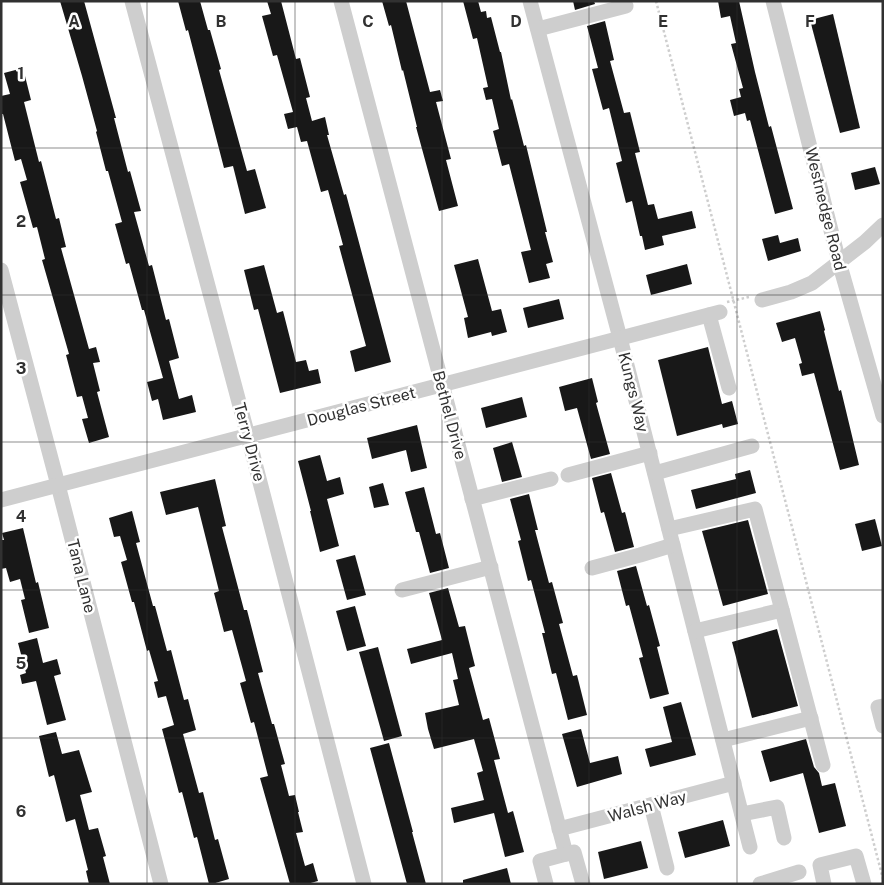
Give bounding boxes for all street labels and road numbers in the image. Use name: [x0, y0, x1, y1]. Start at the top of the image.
street label: Westnedge Road: [801, 146, 850, 273]
street label: Kungs Way: [614, 350, 653, 435]
street label: Bethel Drive: [429, 369, 470, 462]
street label: Douglas Street: [305, 383, 417, 430]
street label: Terry Drive: [230, 401, 269, 484]
street label: Tana Lane: [63, 537, 100, 615]
street label: Walsh Way: [606, 787, 689, 826]

